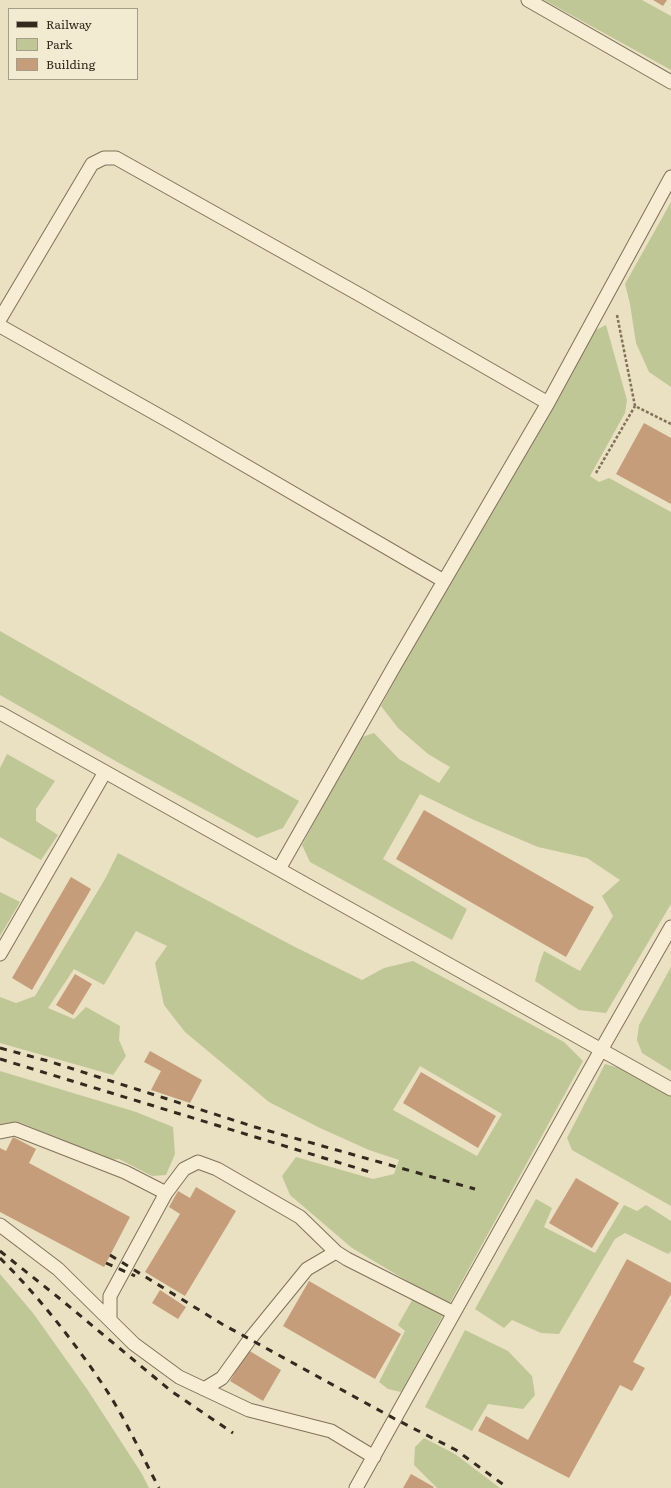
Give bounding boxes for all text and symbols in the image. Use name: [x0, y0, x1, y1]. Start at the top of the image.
legend: [8, 8, 138, 80]
text: Railway: [46, 15, 92, 33]
text: Park: [46, 35, 72, 53]
text: Building: [46, 55, 95, 73]

